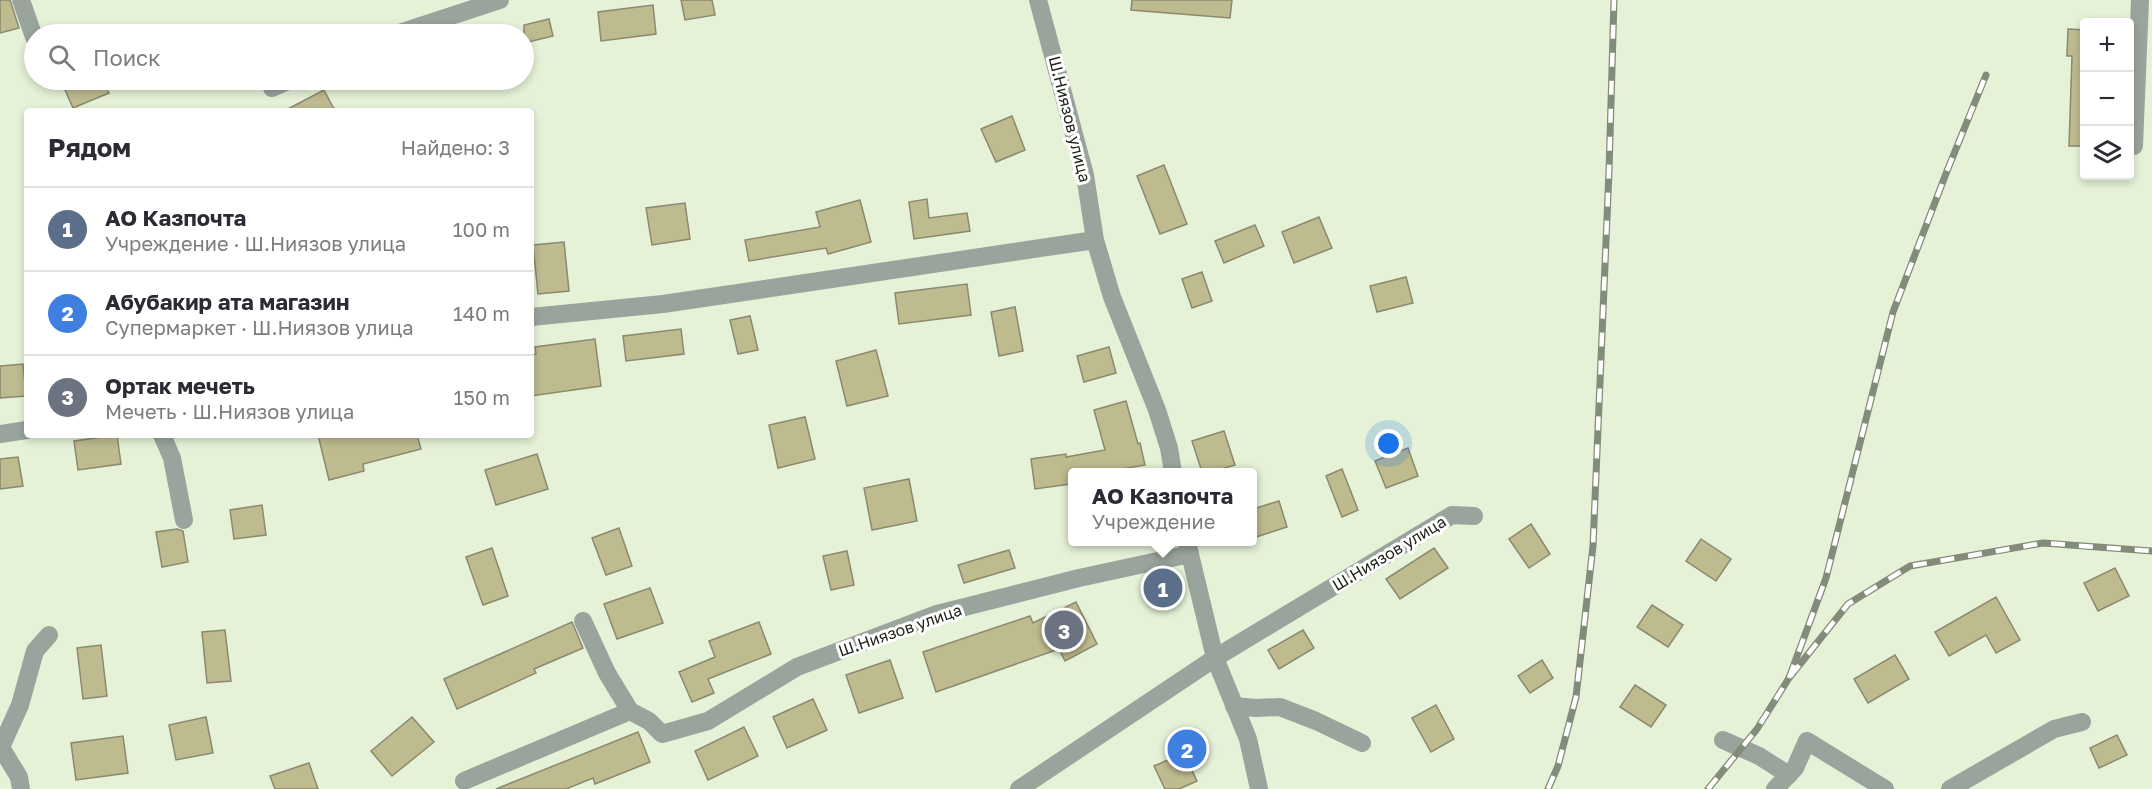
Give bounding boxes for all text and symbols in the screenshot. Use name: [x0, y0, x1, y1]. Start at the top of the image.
map controls: [2080, 18, 2134, 180]
button: +: [2080, 18, 2134, 72]
search box: [24, 24, 534, 90]
icon: search: [45, 41, 78, 74]
text: Поиск: [93, 44, 161, 71]
street label: Ш.Ниязов улица: [1045, 54, 1095, 184]
button: −: [2080, 72, 2134, 126]
button: layers: [2080, 126, 2134, 180]
text: Рядом: [48, 132, 131, 163]
text: Найдено: 3: [401, 135, 510, 159]
text: АО Казпочта: [105, 204, 246, 231]
text: 1: [62, 217, 73, 241]
text: 100 m: [453, 217, 510, 241]
text: Учреждение · Ш.Ниязов улица: [105, 231, 406, 255]
text: Абубакир ата магазин: [105, 288, 349, 315]
text: 2: [61, 301, 74, 325]
text: 140 m: [453, 301, 510, 325]
text: Супермаркет · Ш.Ниязов улица: [105, 315, 414, 339]
text: Ортак мечеть: [105, 372, 255, 399]
text: 3: [61, 385, 74, 409]
text: 150 m: [454, 385, 510, 409]
text: Мечеть · Ш.Ниязов улица: [105, 399, 354, 423]
your location: [1374, 429, 1403, 458]
popup: [1068, 468, 1257, 546]
text: АО Казпочта: [1092, 482, 1233, 509]
text: Учреждение: [1092, 509, 1215, 533]
street label: Ш.Ниязов улица: [1328, 511, 1450, 595]
pin: 1: [1144, 566, 1182, 610]
street label: Ш.Ниязов улица: [836, 599, 964, 661]
pin: 3: [1044, 608, 1084, 652]
pin: 2: [1168, 726, 1206, 771]

